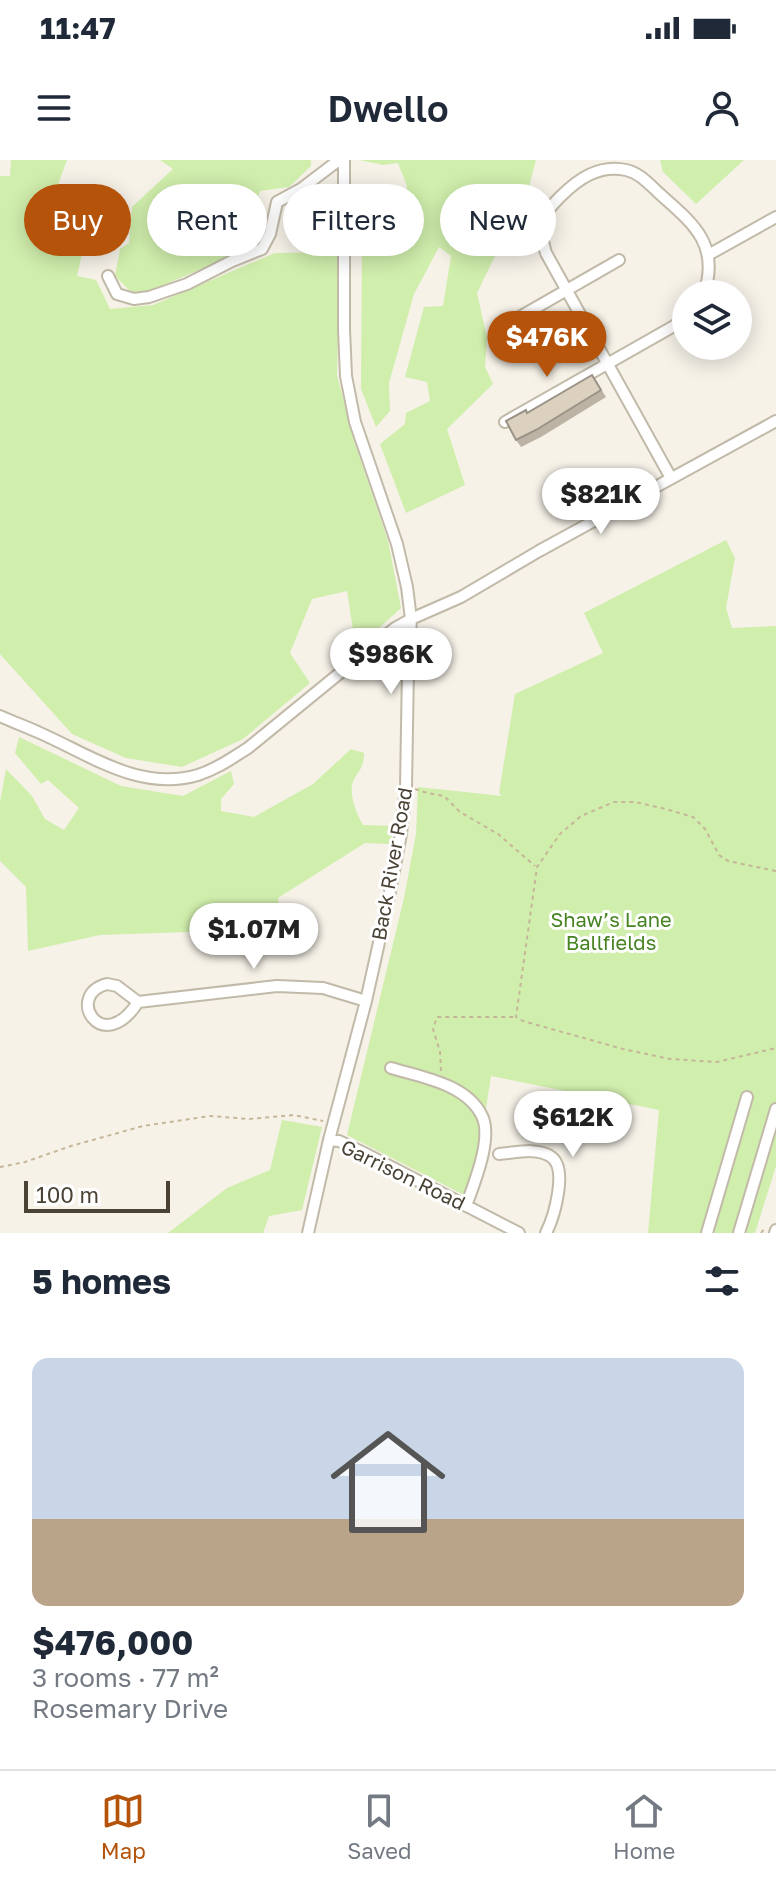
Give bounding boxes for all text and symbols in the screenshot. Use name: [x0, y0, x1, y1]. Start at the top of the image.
text: 11:47: [40, 10, 116, 46]
icon: menu: [32, 86, 76, 130]
icon: person: [700, 86, 744, 130]
text: Dwello: [328, 87, 448, 130]
chip: Buy: [24, 184, 131, 256]
chip: Rent: [147, 184, 267, 256]
chip: Filters: [283, 184, 424, 256]
chip: New: [440, 184, 556, 256]
map controls: [672, 280, 752, 360]
button: layers: [672, 280, 752, 360]
pin: $476K: [491, 311, 603, 379]
text: $476K: [505, 321, 589, 352]
pin: $821K: [545, 468, 657, 536]
text: $821K: [560, 478, 642, 509]
pin: $986K: [335, 628, 447, 696]
text: $986K: [348, 638, 434, 669]
street label: Back River Road: [366, 785, 416, 942]
pin: $1.07M: [189, 903, 319, 971]
park label: Shaw’s Lane Ballfields: [550, 907, 672, 954]
text: $1.07M: [207, 913, 301, 944]
pin: $612K: [517, 1091, 629, 1159]
text: $612K: [532, 1101, 614, 1132]
street label: Garrison Road: [337, 1134, 469, 1215]
scale bar: [24, 1177, 170, 1213]
text: 100 m: [36, 1181, 99, 1208]
icon: filters: [700, 1259, 744, 1303]
text: 5 homes: [32, 1261, 171, 1301]
icon: home: [316, 1410, 460, 1554]
text: $476,000: [32, 1622, 193, 1662]
text: 3 rooms · 77 m²: [32, 1662, 219, 1693]
text: Rosemary Drive: [32, 1693, 228, 1724]
tab: Map: [101, 1789, 146, 1864]
tab: Saved: [347, 1789, 411, 1864]
tab: Home: [613, 1789, 675, 1864]

